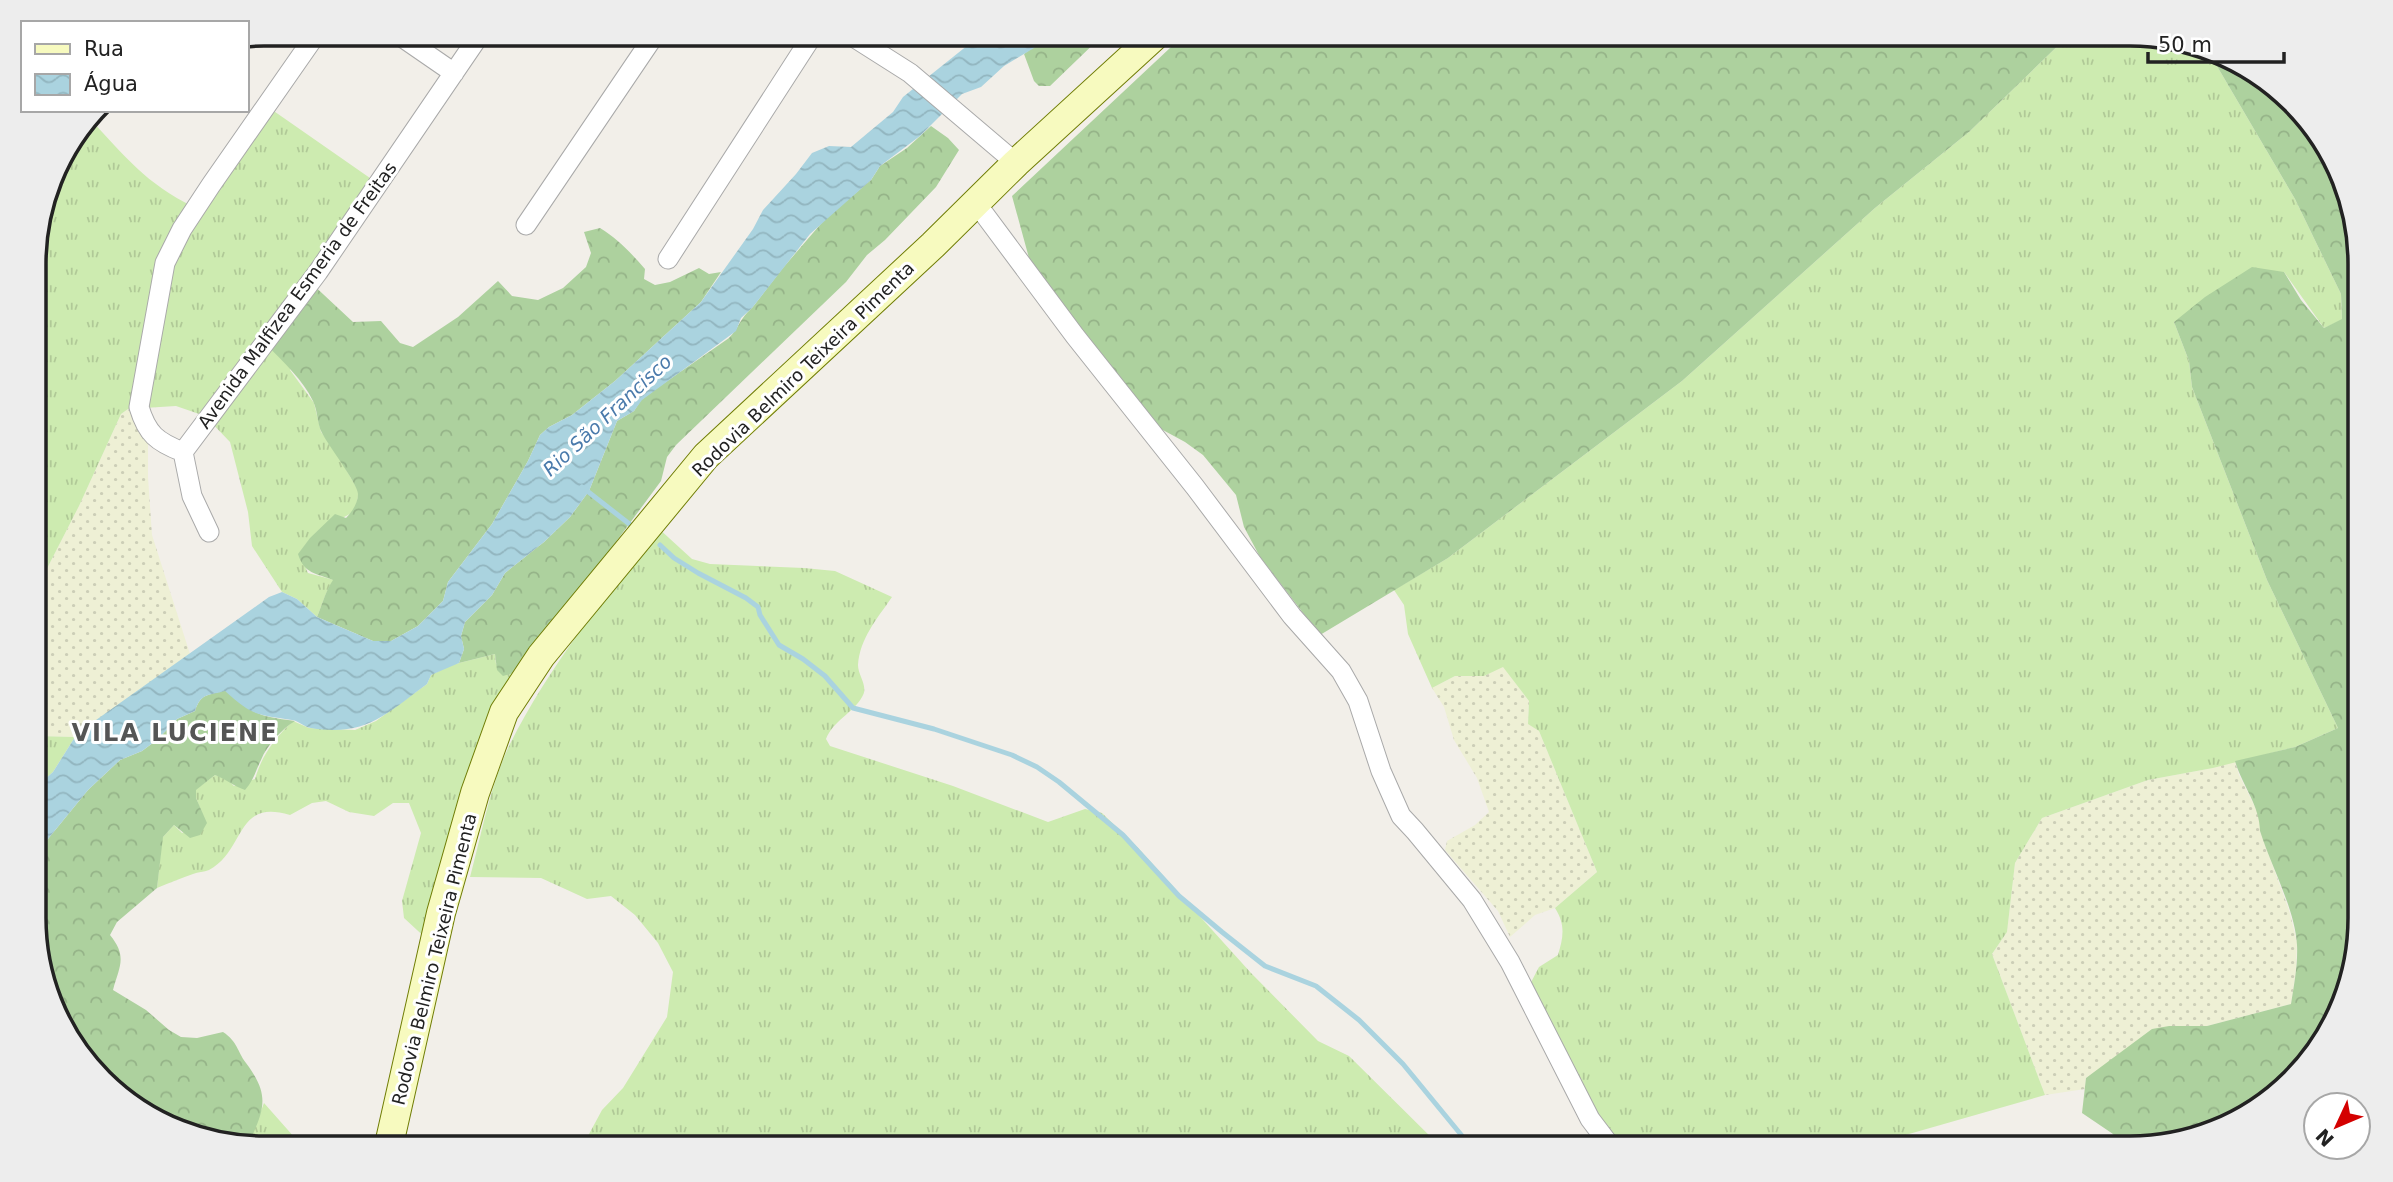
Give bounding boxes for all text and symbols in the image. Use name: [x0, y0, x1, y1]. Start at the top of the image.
legend: [21, 21, 248, 112]
scale bar: [2148, 21, 2284, 65]
text: 50 m: [2158, 33, 2212, 57]
text: Rua: [84, 37, 124, 61]
text: Água: [84, 71, 138, 96]
street label: Avenida Malfizea Esmeria de Freitas: [193, 158, 401, 432]
street label: Rodovia Belmiro Teixeira Pimenta: [688, 257, 918, 481]
water label: Rio São Francisco: [538, 350, 676, 480]
district label: VILA LUCIENE: [71, 719, 279, 747]
street label: Rodovia Belmiro Teixeira Pimenta: [388, 811, 480, 1107]
north arrow: [2302, 1091, 2372, 1161]
text: N: [2311, 1124, 2338, 1151]

